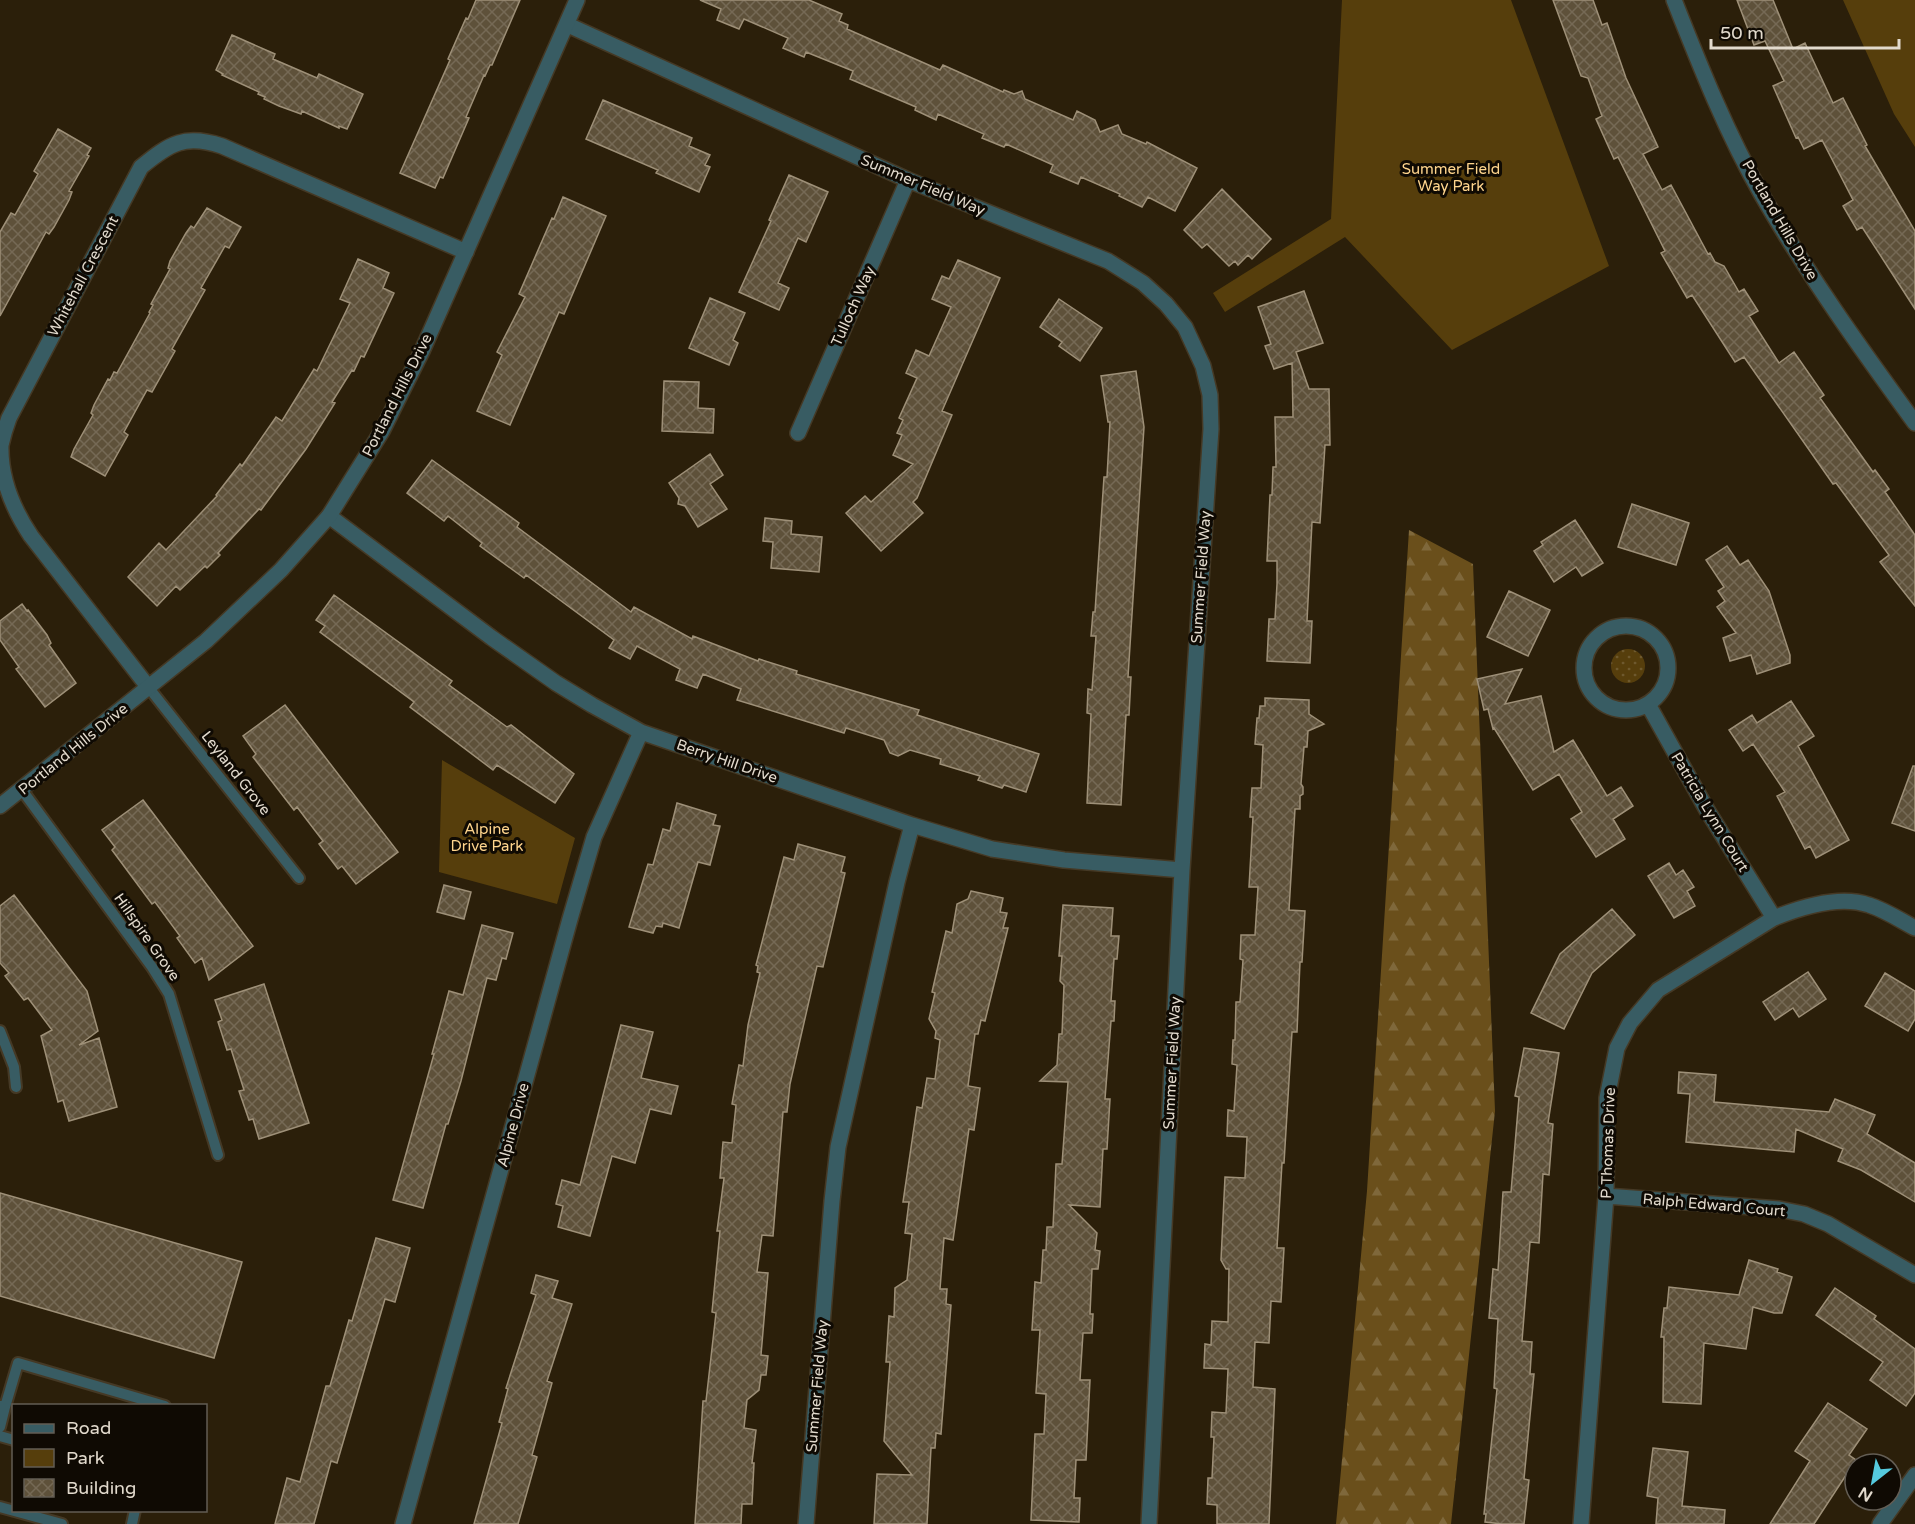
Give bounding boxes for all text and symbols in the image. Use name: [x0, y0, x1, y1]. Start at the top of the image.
scale bar: [1711, 12, 1898, 50]
text: 50 m: [1720, 22, 1764, 44]
street label: Summer Field Way: [858, 151, 988, 219]
street label: Portland Hills Drive: [1738, 157, 1822, 283]
park label: Summer Field Way Park: [1402, 160, 1500, 195]
street label: Whitehall Crescent: [44, 213, 122, 339]
street label: Tulloch Way: [827, 263, 879, 349]
street label: Portland Hills Drive: [358, 331, 436, 459]
street label: Summer Field Way: [1187, 510, 1215, 644]
street label: Portland Hills Drive: [15, 699, 131, 799]
street label: Leyland Grove: [198, 727, 274, 819]
street label: Berry Hill Drive: [674, 735, 780, 787]
street label: Patricia Lynn Court: [1667, 749, 1753, 875]
park label: Alpine Drive Park: [451, 820, 523, 855]
street label: Hillspire Grove: [110, 890, 184, 984]
street label: Summer Field Way: [1160, 996, 1184, 1130]
street label: Alpine Drive: [493, 1081, 533, 1169]
street label: P Thomas Drive: [1597, 1087, 1619, 1199]
street label: Ralph Edward Court: [1642, 1190, 1786, 1220]
street label: Summer Field Way: [802, 1319, 832, 1453]
legend: [12, 1404, 207, 1512]
text: Road: [66, 1417, 111, 1439]
text: Park: [66, 1447, 105, 1469]
north arrow: [1843, 1452, 1903, 1512]
text: Building: [66, 1477, 136, 1499]
text: N: [1855, 1482, 1876, 1506]

